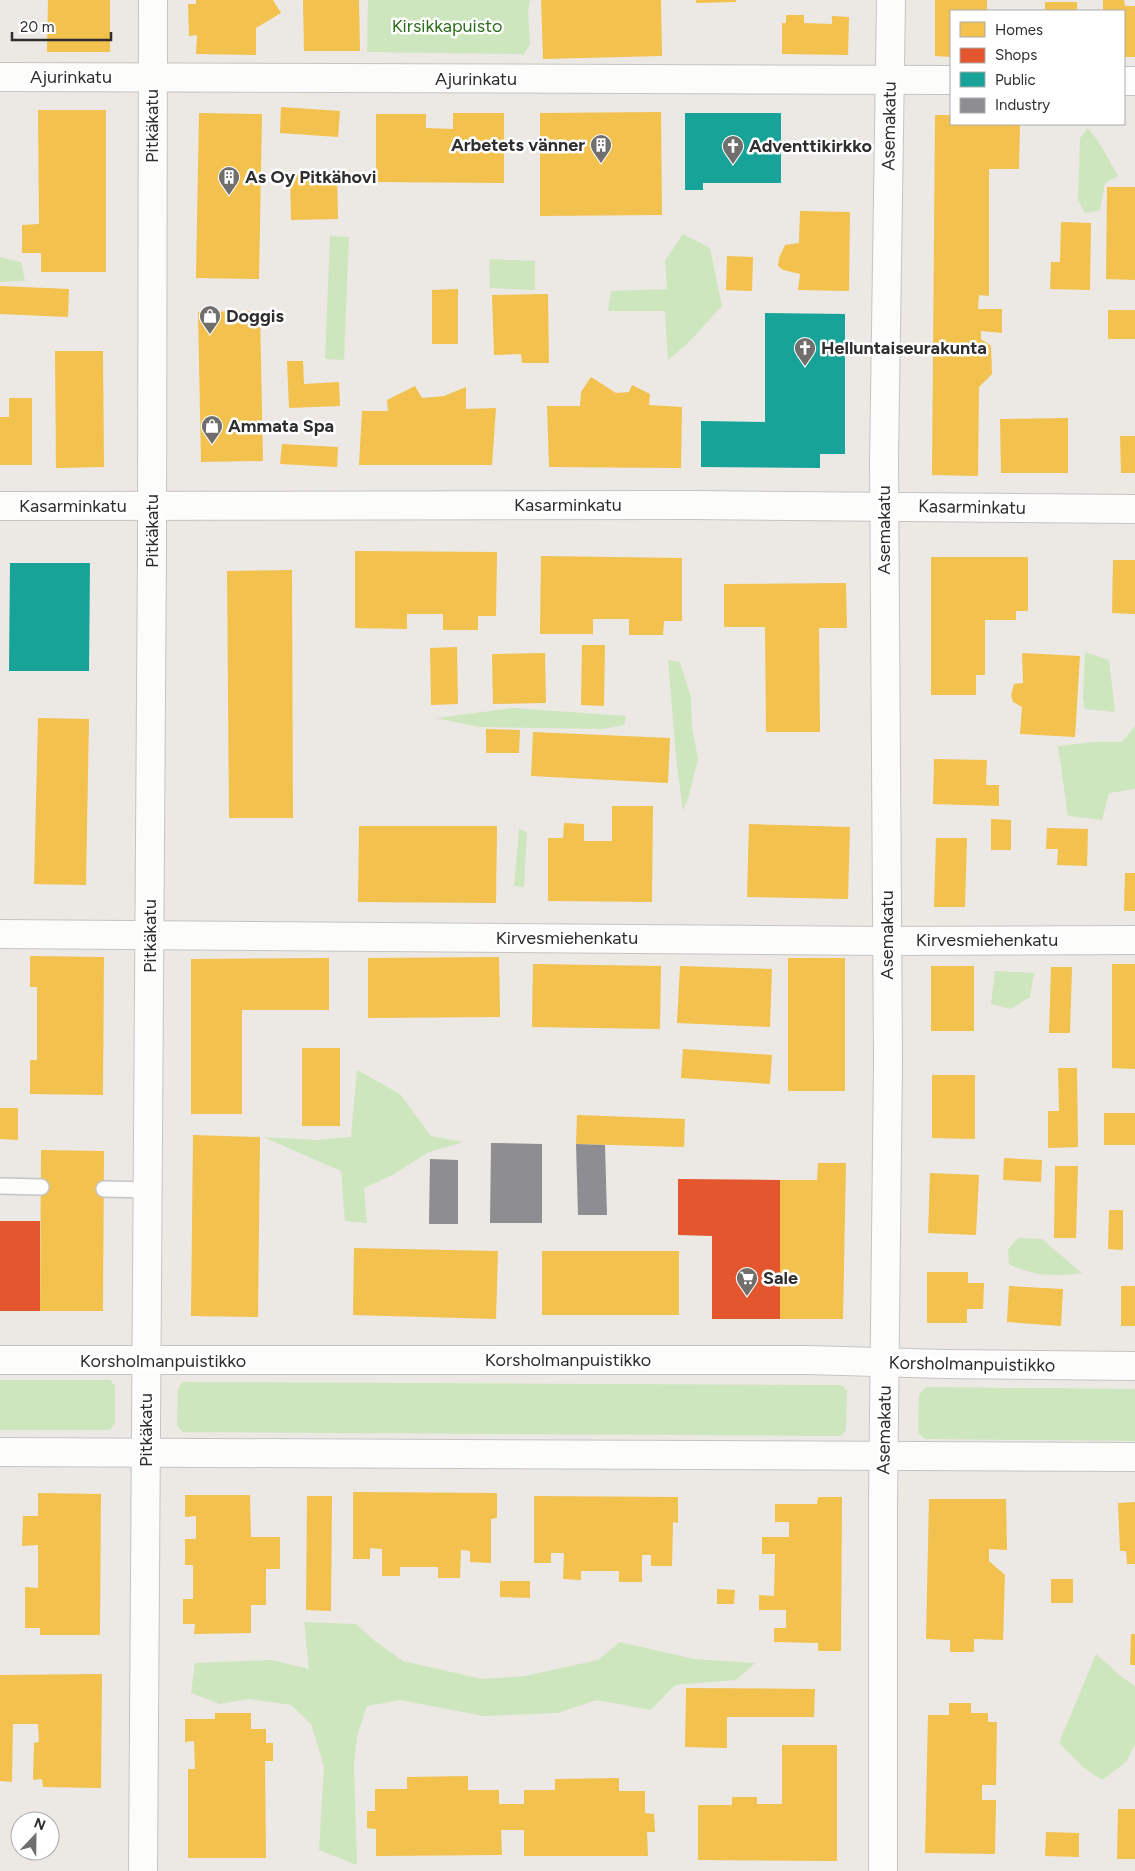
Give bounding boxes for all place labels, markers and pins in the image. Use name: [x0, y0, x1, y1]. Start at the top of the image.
building icon: Arbetets vänner: [589, 133, 613, 164]
place label: Arbetets vänner: [451, 134, 585, 156]
church icon: Adventtikirkko: [721, 134, 745, 165]
place label: Adventtikirkko: [749, 135, 872, 157]
building icon: As Oy Pitkähovi: [217, 165, 241, 196]
place label: As Oy Pitkähovi: [245, 166, 376, 188]
shop icon: Doggis: [198, 304, 222, 335]
place label: Doggis: [226, 305, 284, 327]
church icon: Helluntaiseurakunta: [793, 336, 817, 367]
place label: Helluntaiseurakunta: [821, 337, 987, 359]
shop icon: Ammata Spa: [200, 414, 224, 445]
place label: Ammata Spa: [228, 415, 334, 437]
supermarket icon: Sale: [735, 1266, 759, 1297]
place label: Sale: [763, 1267, 798, 1289]

